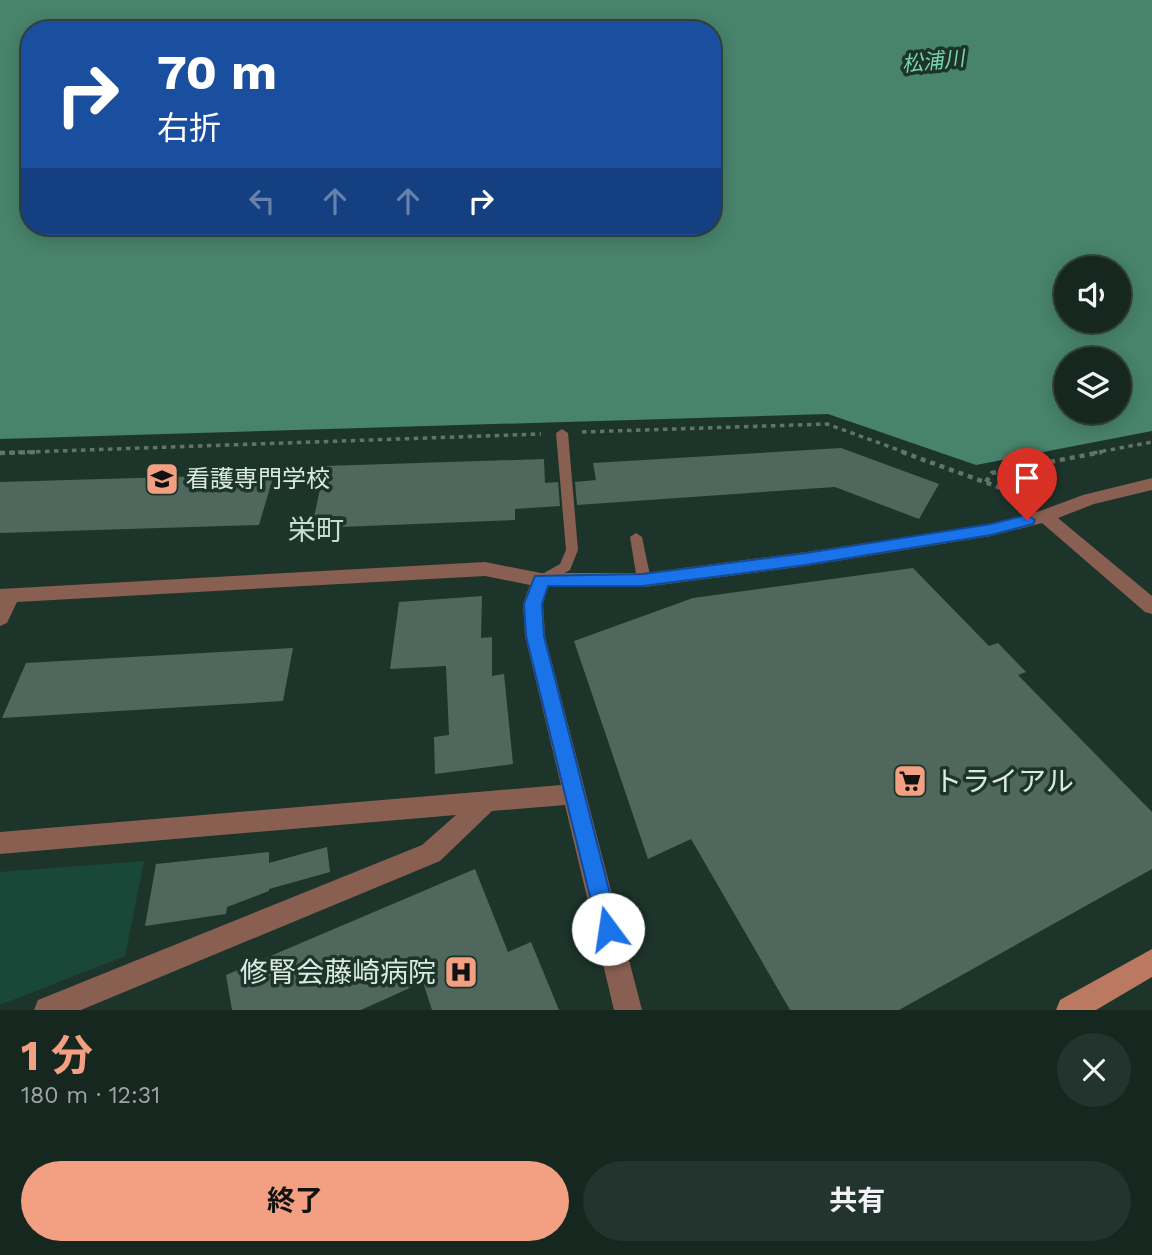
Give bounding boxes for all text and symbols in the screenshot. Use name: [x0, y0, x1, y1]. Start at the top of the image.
text: 70 m: [157, 43, 277, 101]
water label: 松浦川: [900, 45, 968, 77]
icon: right: [42, 49, 133, 140]
text: 右折: [157, 109, 221, 147]
icon: left: [243, 182, 281, 220]
icon: ahead: [316, 182, 354, 220]
icon: ahead: [389, 182, 427, 220]
icon: right: [462, 182, 500, 220]
map controls: [1054, 256, 1131, 424]
button: sound: [1054, 256, 1131, 333]
button: layers: [1054, 347, 1131, 424]
pin: [997, 448, 1057, 520]
icon: arrive: [1008, 459, 1046, 497]
school or university icon: 看護専門学校: [143, 460, 181, 498]
place label: 看護専門学校: [186, 465, 330, 493]
district label: 栄町: [288, 514, 344, 547]
supermarket icon: トライアル: [891, 762, 929, 800]
place label: トライアル: [934, 765, 1074, 798]
position arrow: [571, 892, 645, 966]
hospital icon: 修腎会藤崎病院: [442, 953, 480, 991]
place label: 修腎会藤崎病院: [240, 956, 436, 989]
text: 1 分: [21, 1031, 93, 1080]
button: close: [1057, 1033, 1131, 1107]
text: 180 m · 12:31: [21, 1082, 160, 1109]
button: 終了: [21, 1161, 569, 1241]
button: 共有: [583, 1161, 1131, 1241]

